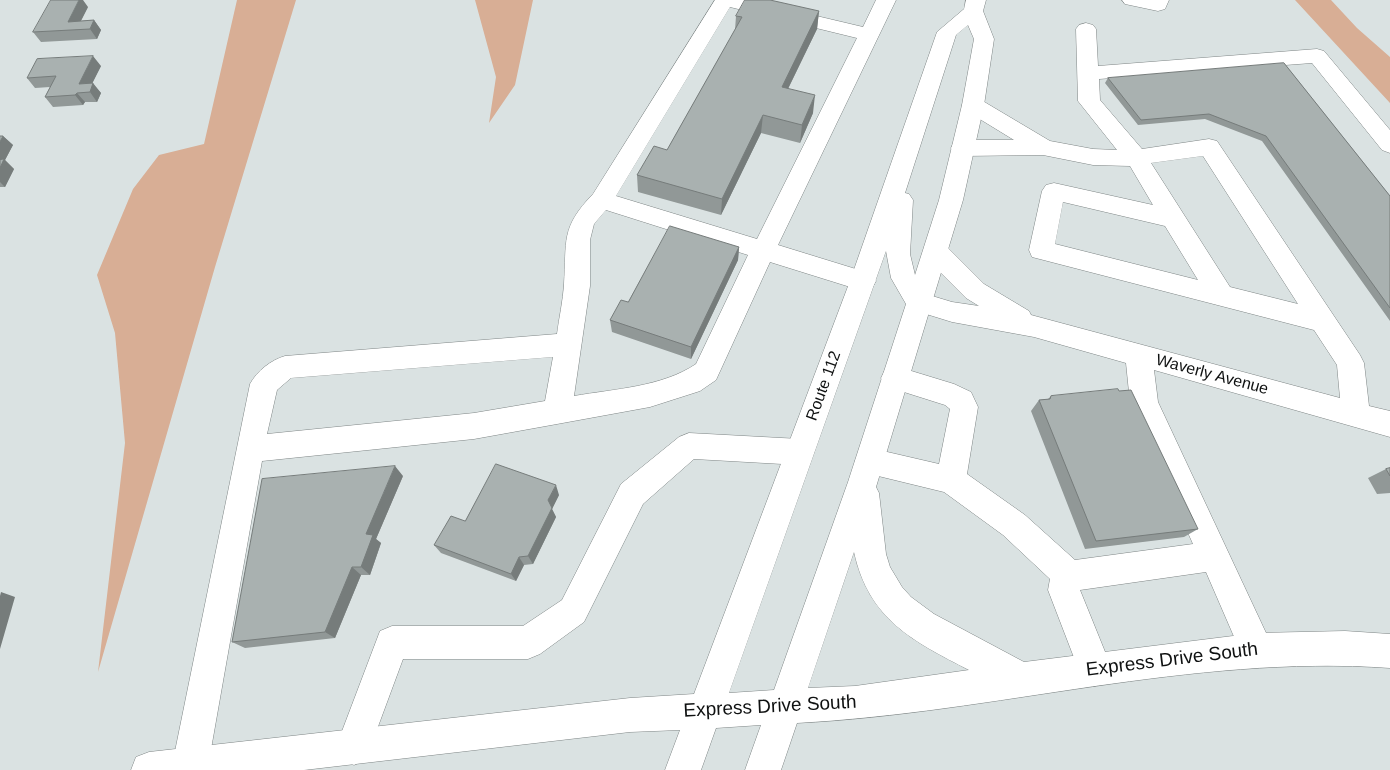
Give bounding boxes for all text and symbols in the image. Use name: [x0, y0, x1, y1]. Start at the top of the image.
street label: Route 112: [803, 349, 845, 423]
street label: Waverly Avenue: [1154, 351, 1270, 399]
street label: Express Drive South: [1085, 638, 1259, 682]
street label: Express Drive South: [683, 691, 857, 723]

